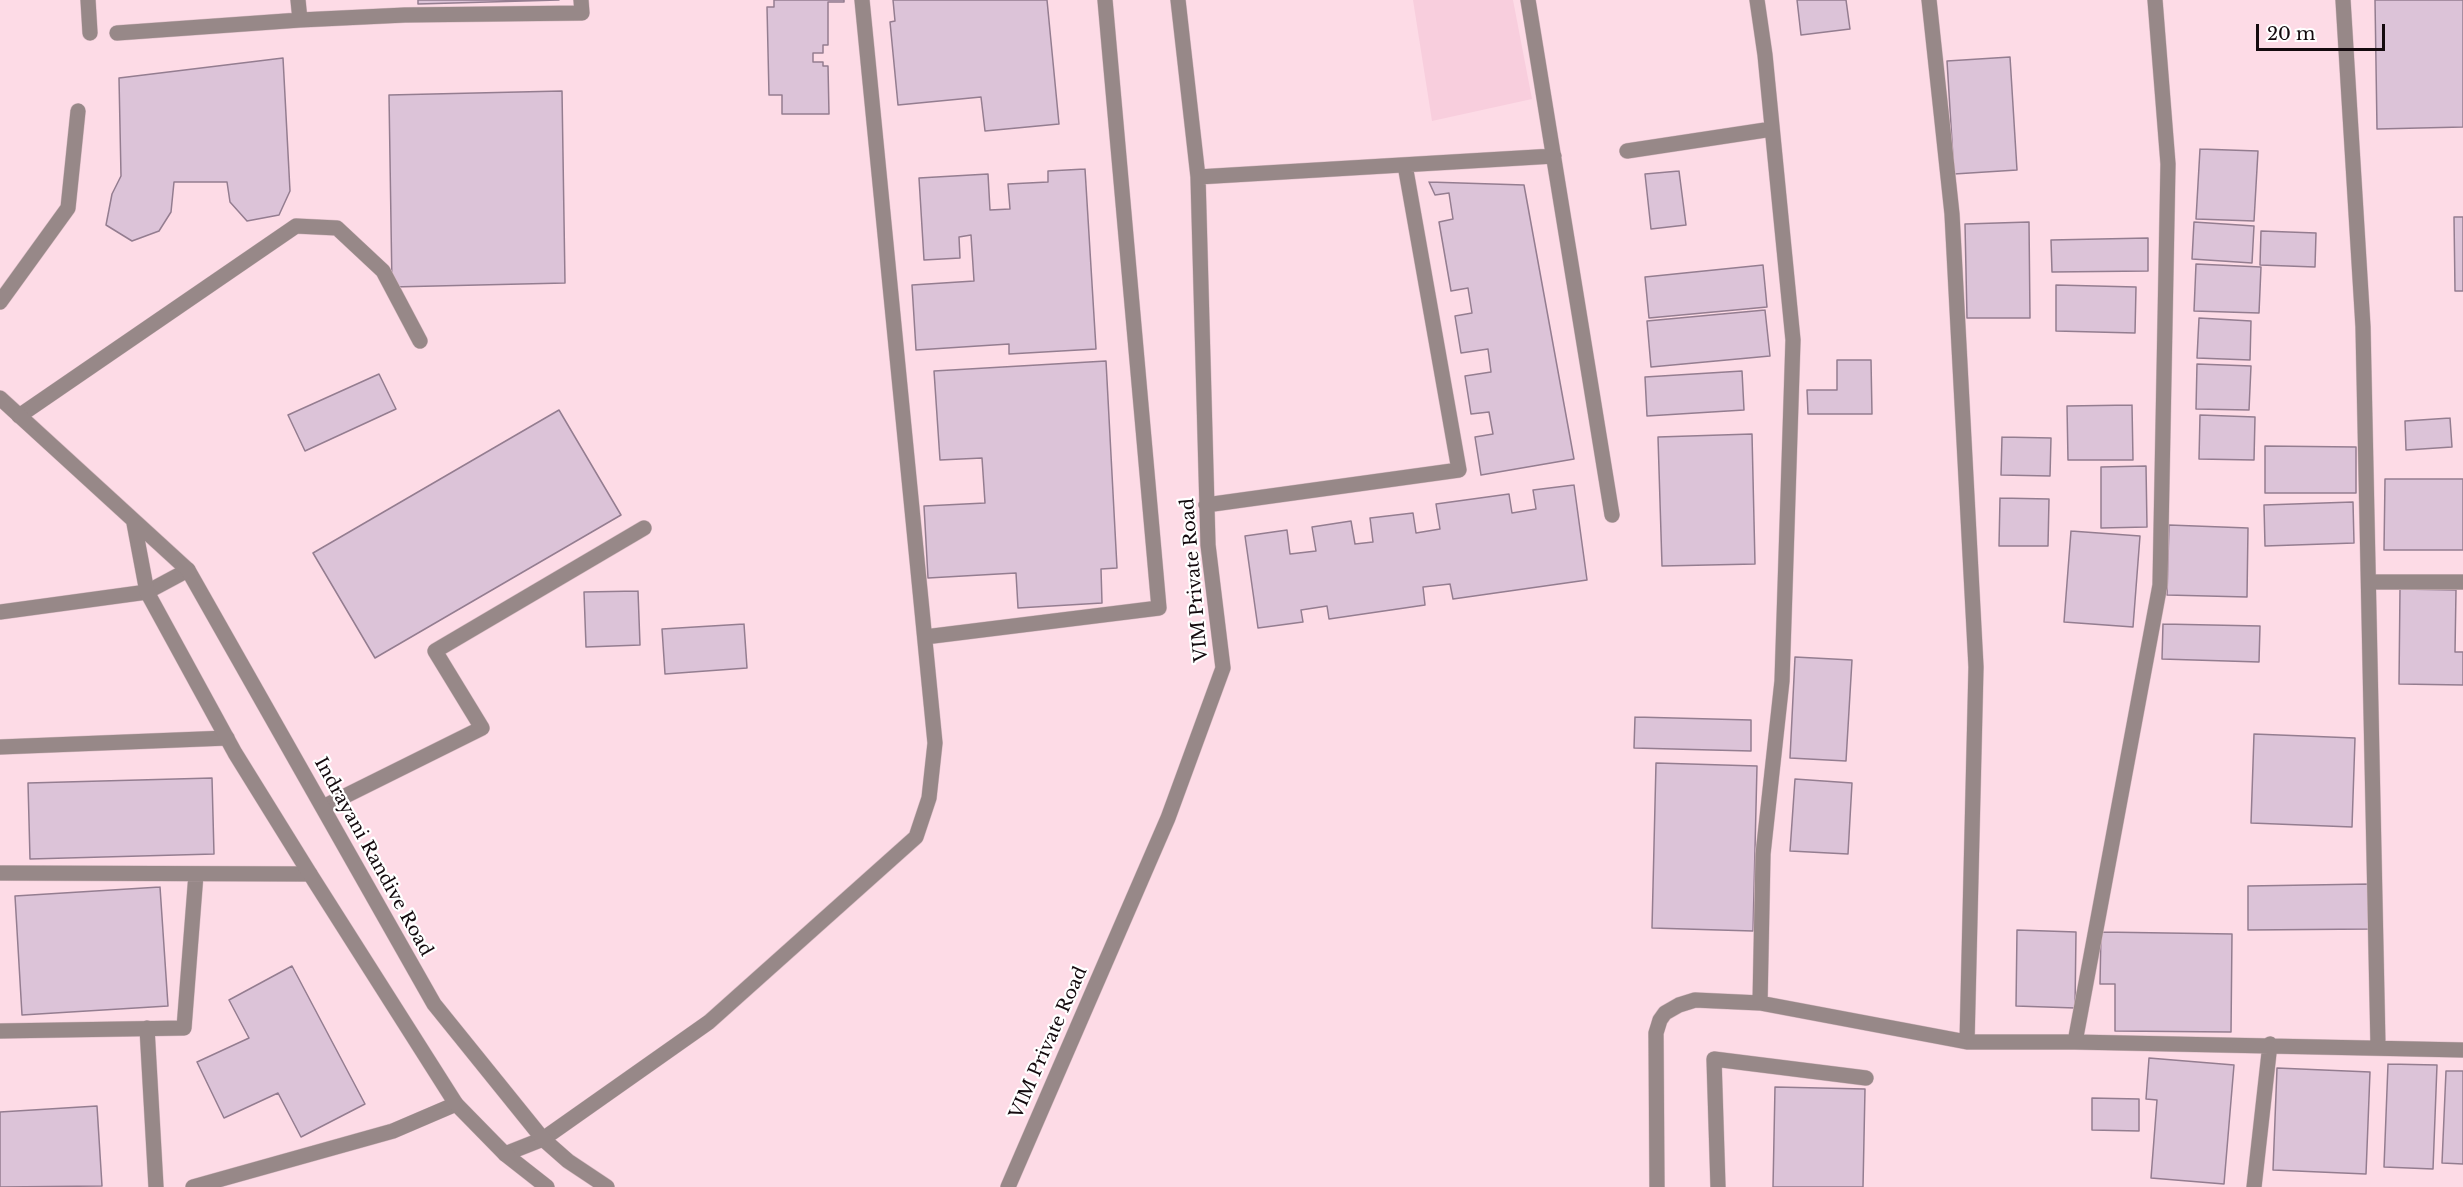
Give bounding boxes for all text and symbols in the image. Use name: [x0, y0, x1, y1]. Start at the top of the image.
scale bar: [2259, 12, 2388, 50]
text: 20 m: [2267, 23, 2315, 45]
street label: VIM Private Road: [1177, 497, 1213, 663]
street label: Indrayani Randive Road: [309, 754, 437, 960]
street label: VIM Private Road: [1006, 964, 1092, 1122]

